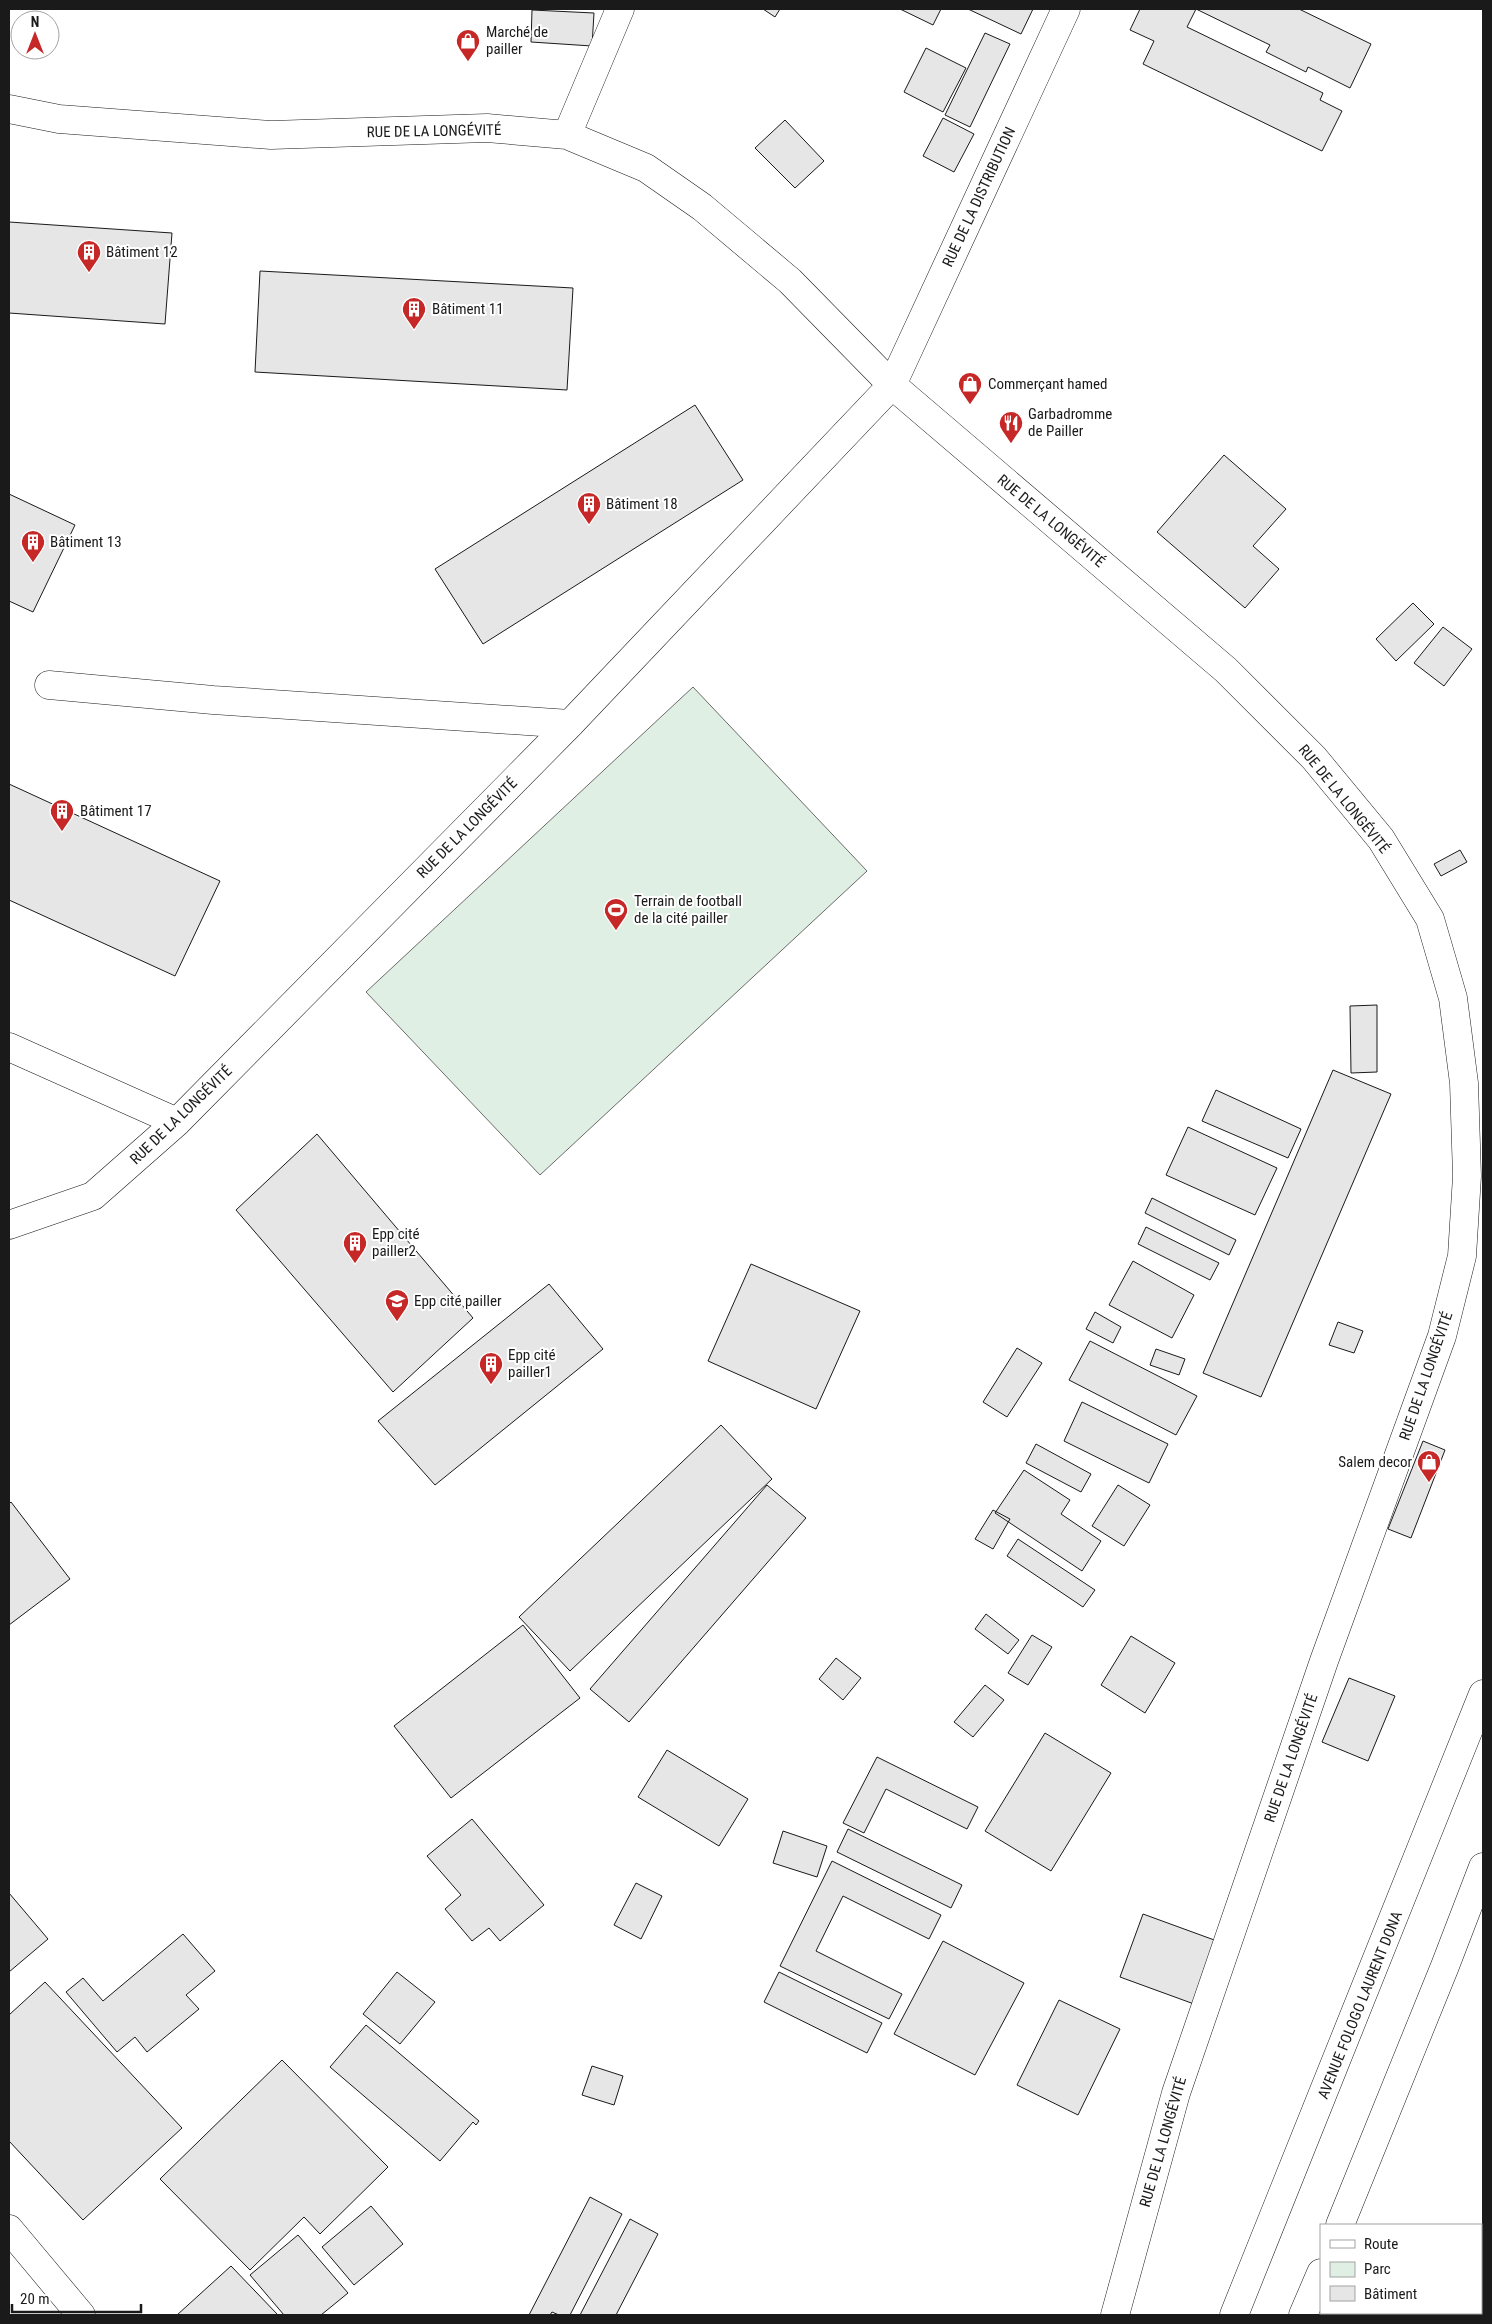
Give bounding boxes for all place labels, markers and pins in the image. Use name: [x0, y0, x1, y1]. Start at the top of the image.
place label: Marché de pailler: [486, 23, 548, 58]
shop icon: Marché de pailler: [455, 28, 481, 62]
building icon: Bâtiment 12: [76, 239, 102, 273]
place label: Bâtiment 12: [106, 243, 178, 261]
building icon: Bâtiment 11: [401, 296, 427, 330]
place label: Bâtiment 11: [432, 300, 504, 318]
shop icon: Commerçant hamed: [957, 371, 983, 405]
place label: Commerçant hamed: [988, 375, 1108, 393]
place label: Garbadromme de Pailler: [1028, 405, 1112, 440]
restaurant icon: Garbadromme de Pailler: [998, 410, 1024, 444]
building icon: Bâtiment 18: [576, 491, 602, 525]
place label: Bâtiment 18: [606, 495, 678, 513]
building icon: Bâtiment 13: [20, 529, 46, 563]
place label: Bâtiment 13: [50, 533, 122, 551]
building icon: Bâtiment 17: [49, 798, 75, 832]
place label: Bâtiment 17: [80, 802, 152, 820]
place label: Terrain de football de la cité pailler: [634, 892, 742, 927]
sports icon: Terrain de football de la cité pailler: [603, 897, 629, 931]
place label: Epp cité pailler2: [372, 1225, 420, 1260]
building icon: Epp cité pailler2: [342, 1230, 368, 1264]
school or university icon: Epp cité pailler: [384, 1288, 410, 1322]
place label: Epp cité pailler: [414, 1292, 502, 1310]
place label: Epp cité pailler1: [508, 1346, 556, 1381]
building icon: Epp cité pailler1: [478, 1351, 504, 1385]
shop icon: Salem decor: [1416, 1449, 1442, 1483]
place label: Salem decor: [1338, 1453, 1412, 1471]

